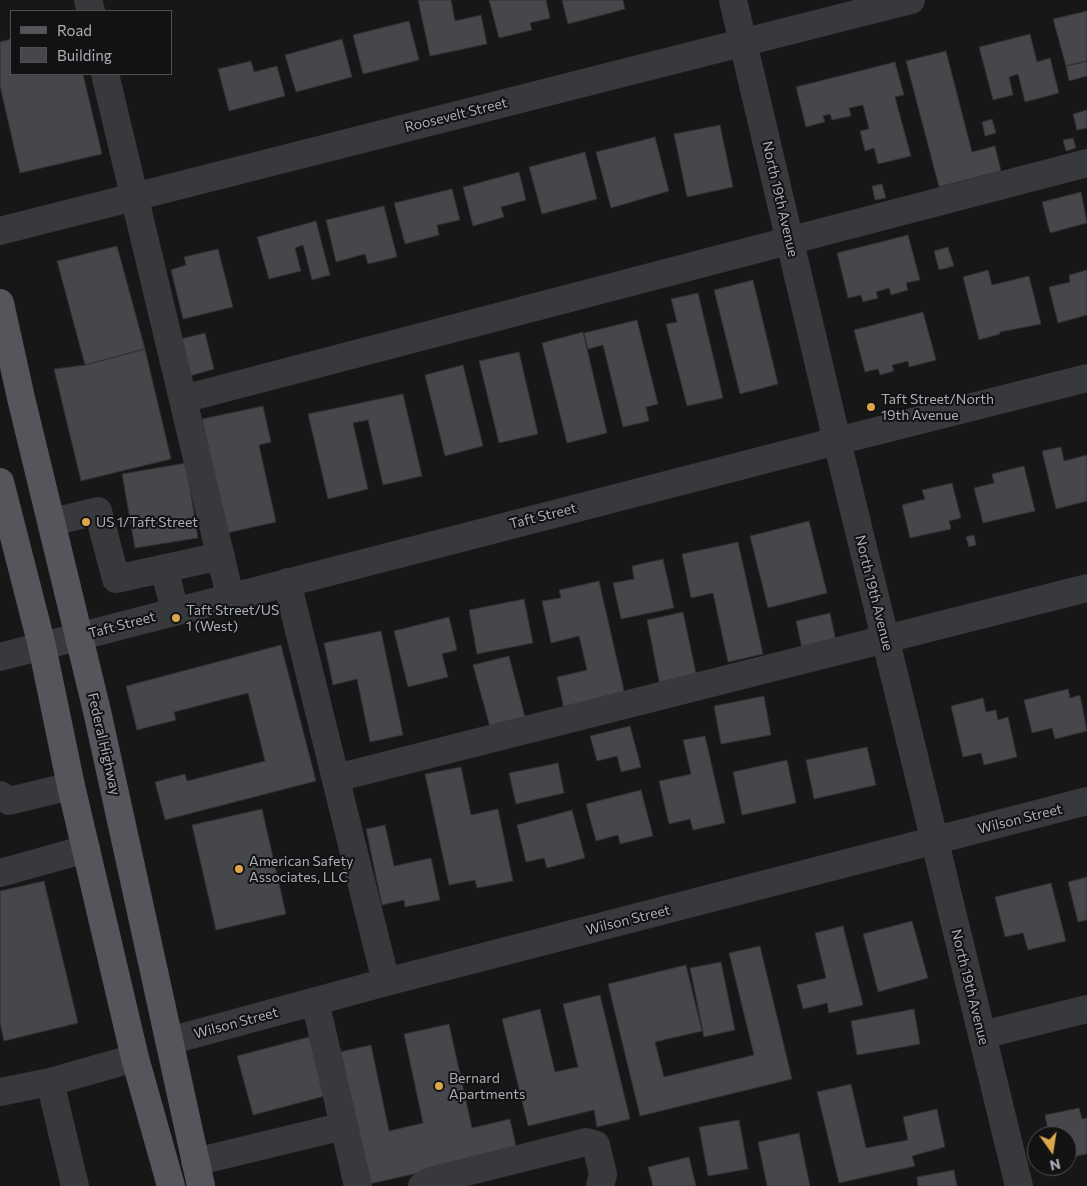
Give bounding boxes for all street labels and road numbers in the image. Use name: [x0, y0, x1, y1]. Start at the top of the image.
street label: Roosevelt Street: [403, 94, 509, 136]
street label: North 19th Avenue: [758, 139, 802, 259]
street label: Taft Street: [508, 500, 578, 532]
street label: North 19th Avenue: [852, 533, 896, 653]
street label: Taft Street: [87, 608, 157, 642]
street label: Federal Highway: [84, 691, 124, 797]
street label: Wilson Street: [976, 800, 1064, 838]
street label: Wilson Street: [584, 901, 672, 939]
street label: North 19th Avenue: [948, 927, 992, 1047]
street label: Wilson Street: [192, 1004, 280, 1042]

